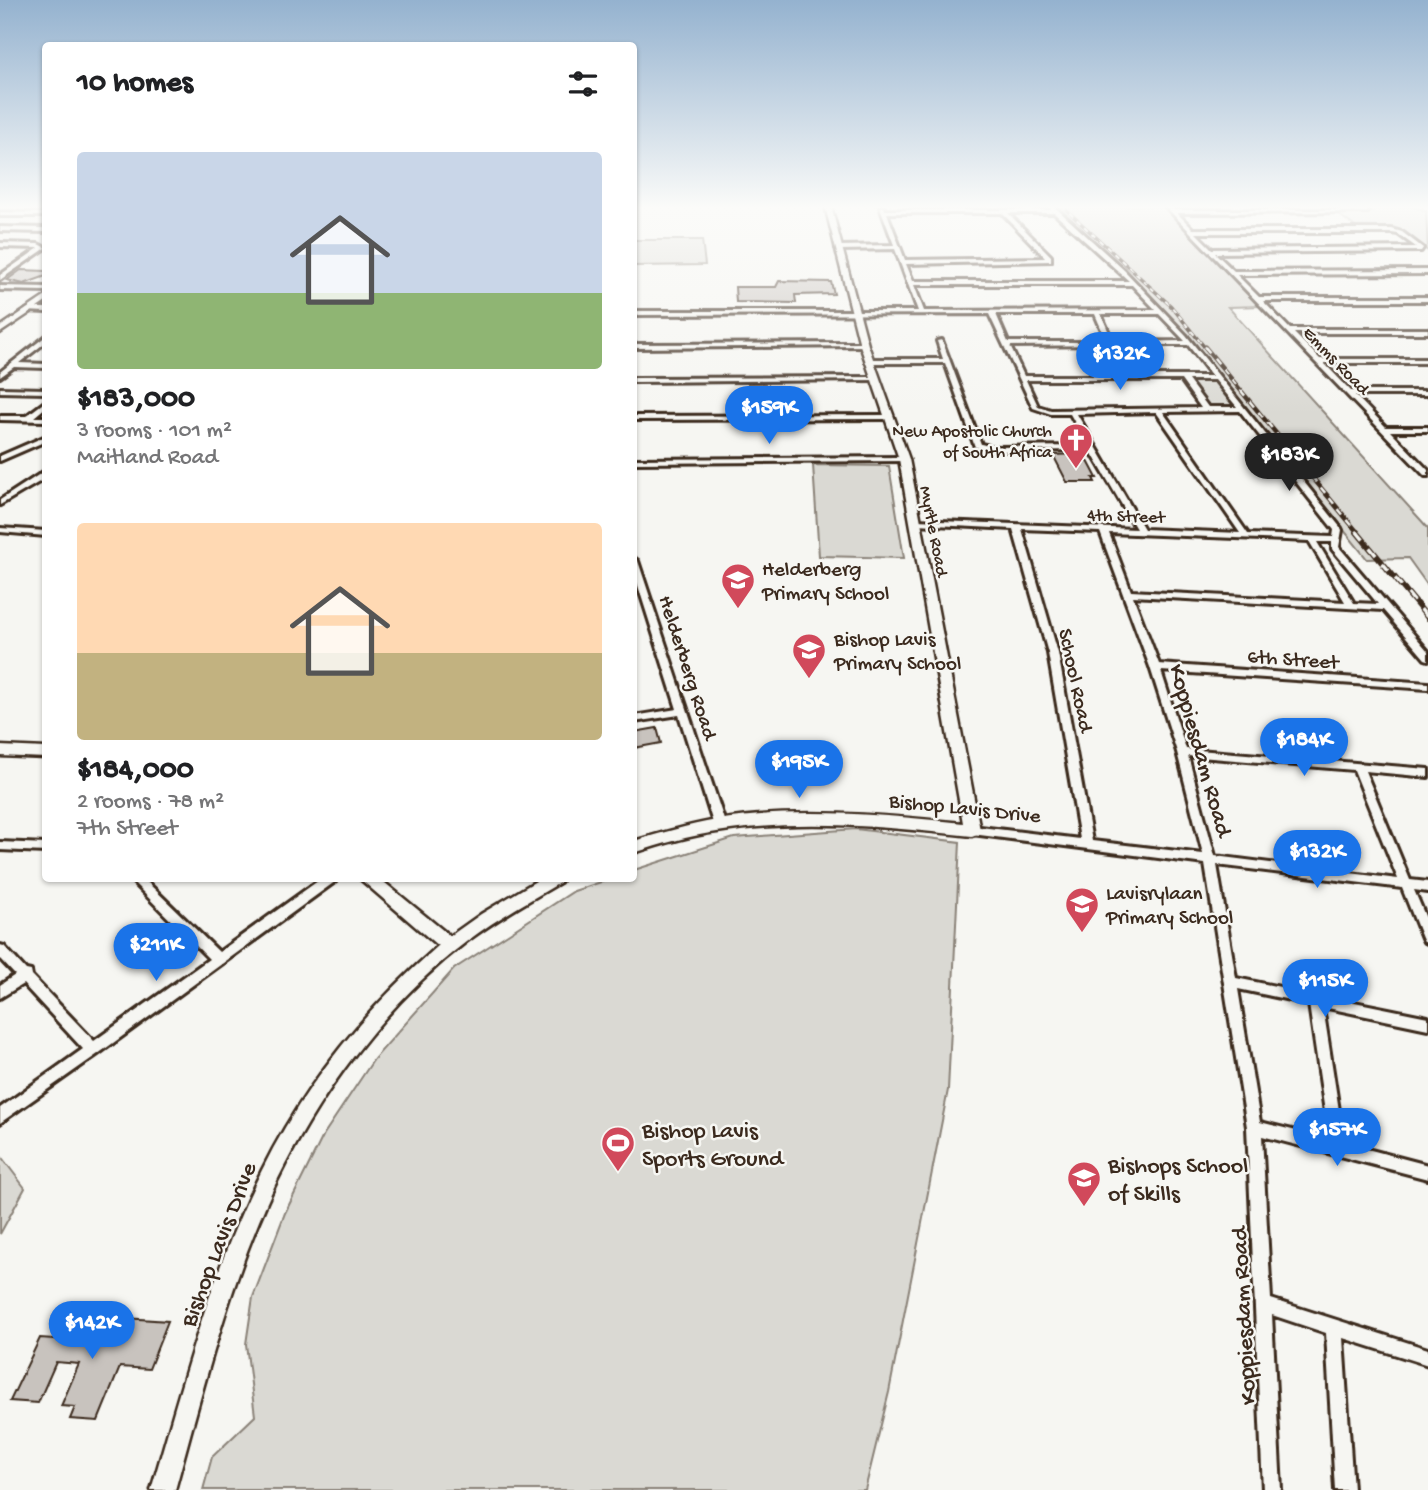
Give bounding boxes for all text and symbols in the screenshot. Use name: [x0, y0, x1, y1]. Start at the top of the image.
icon: filters: [564, 65, 602, 103]
text: 10 homes: [77, 67, 193, 102]
icon: home: [277, 197, 403, 323]
street label: Emms Road: [1297, 323, 1374, 401]
pin: $132K: [1071, 332, 1169, 392]
text: $132K: [1092, 341, 1148, 368]
text: $183,000: [77, 383, 195, 418]
pin: $159K: [720, 386, 818, 446]
text: $159K: [741, 395, 797, 422]
text: 3 rooms · 101 m²: [77, 418, 232, 445]
church icon: New Apostolic Church of South Africa: [1057, 421, 1095, 470]
place label: New Apostolic Church of South Africa: [892, 422, 1053, 464]
pin: $183K: [1240, 434, 1338, 493]
text: $183K: [1261, 442, 1317, 469]
text: Maitland Road: [77, 445, 218, 472]
street label: Myrtle Road: [913, 484, 952, 580]
street label: 4th Street: [1087, 506, 1167, 529]
place label: Helderberg Primary School: [761, 559, 889, 608]
school or university icon: Helderberg Primary School: [719, 561, 757, 610]
icon: home: [277, 568, 403, 694]
street label: Helderberg Road: [651, 593, 721, 745]
street label: School Road: [1050, 627, 1097, 737]
place label: Bishop Lavis Primary School: [833, 629, 961, 678]
school or university icon: Bishop Lavis Primary School: [790, 631, 828, 680]
street label: 6th Street: [1246, 646, 1342, 677]
street label: Koppiesdam Road: [1160, 661, 1238, 842]
pin: $184K: [1255, 718, 1353, 778]
text: $184K: [1276, 727, 1332, 754]
pin: $195K: [750, 740, 848, 800]
text: $195K: [771, 749, 827, 776]
text: $184,000: [77, 754, 194, 789]
text: 2 rooms · 78 m²: [77, 789, 224, 816]
street label: Bishop Lavis Drive: [887, 790, 1043, 831]
text: 7th Street: [77, 816, 177, 843]
pin: $132K: [1268, 830, 1366, 890]
text: $132K: [1289, 839, 1345, 866]
place label: Lavisrylaan Primary School: [1105, 883, 1233, 932]
school or university icon: Lavisrylaan Primary School: [1063, 885, 1101, 934]
pin: $211K: [107, 923, 205, 983]
text: $211K: [130, 932, 182, 959]
pin: $115K: [1276, 960, 1374, 1019]
text: $115K: [1298, 968, 1352, 995]
pin: $157K: [1288, 1108, 1386, 1168]
text: $157K: [1309, 1117, 1365, 1144]
place label: Bishop Lavis Sports Ground: [641, 1118, 785, 1175]
sports icon: Bishop Lavis Sports Ground: [599, 1124, 637, 1173]
place label: Bishops School of Skills: [1107, 1153, 1248, 1210]
street label: Bishop Lavis Drive: [175, 1158, 265, 1333]
school or university icon: Bishops School of Skills: [1065, 1159, 1103, 1208]
street label: Koppiesdam Road: [1226, 1224, 1265, 1406]
pin: $142K: [43, 1302, 141, 1361]
text: $142K: [65, 1310, 119, 1337]

